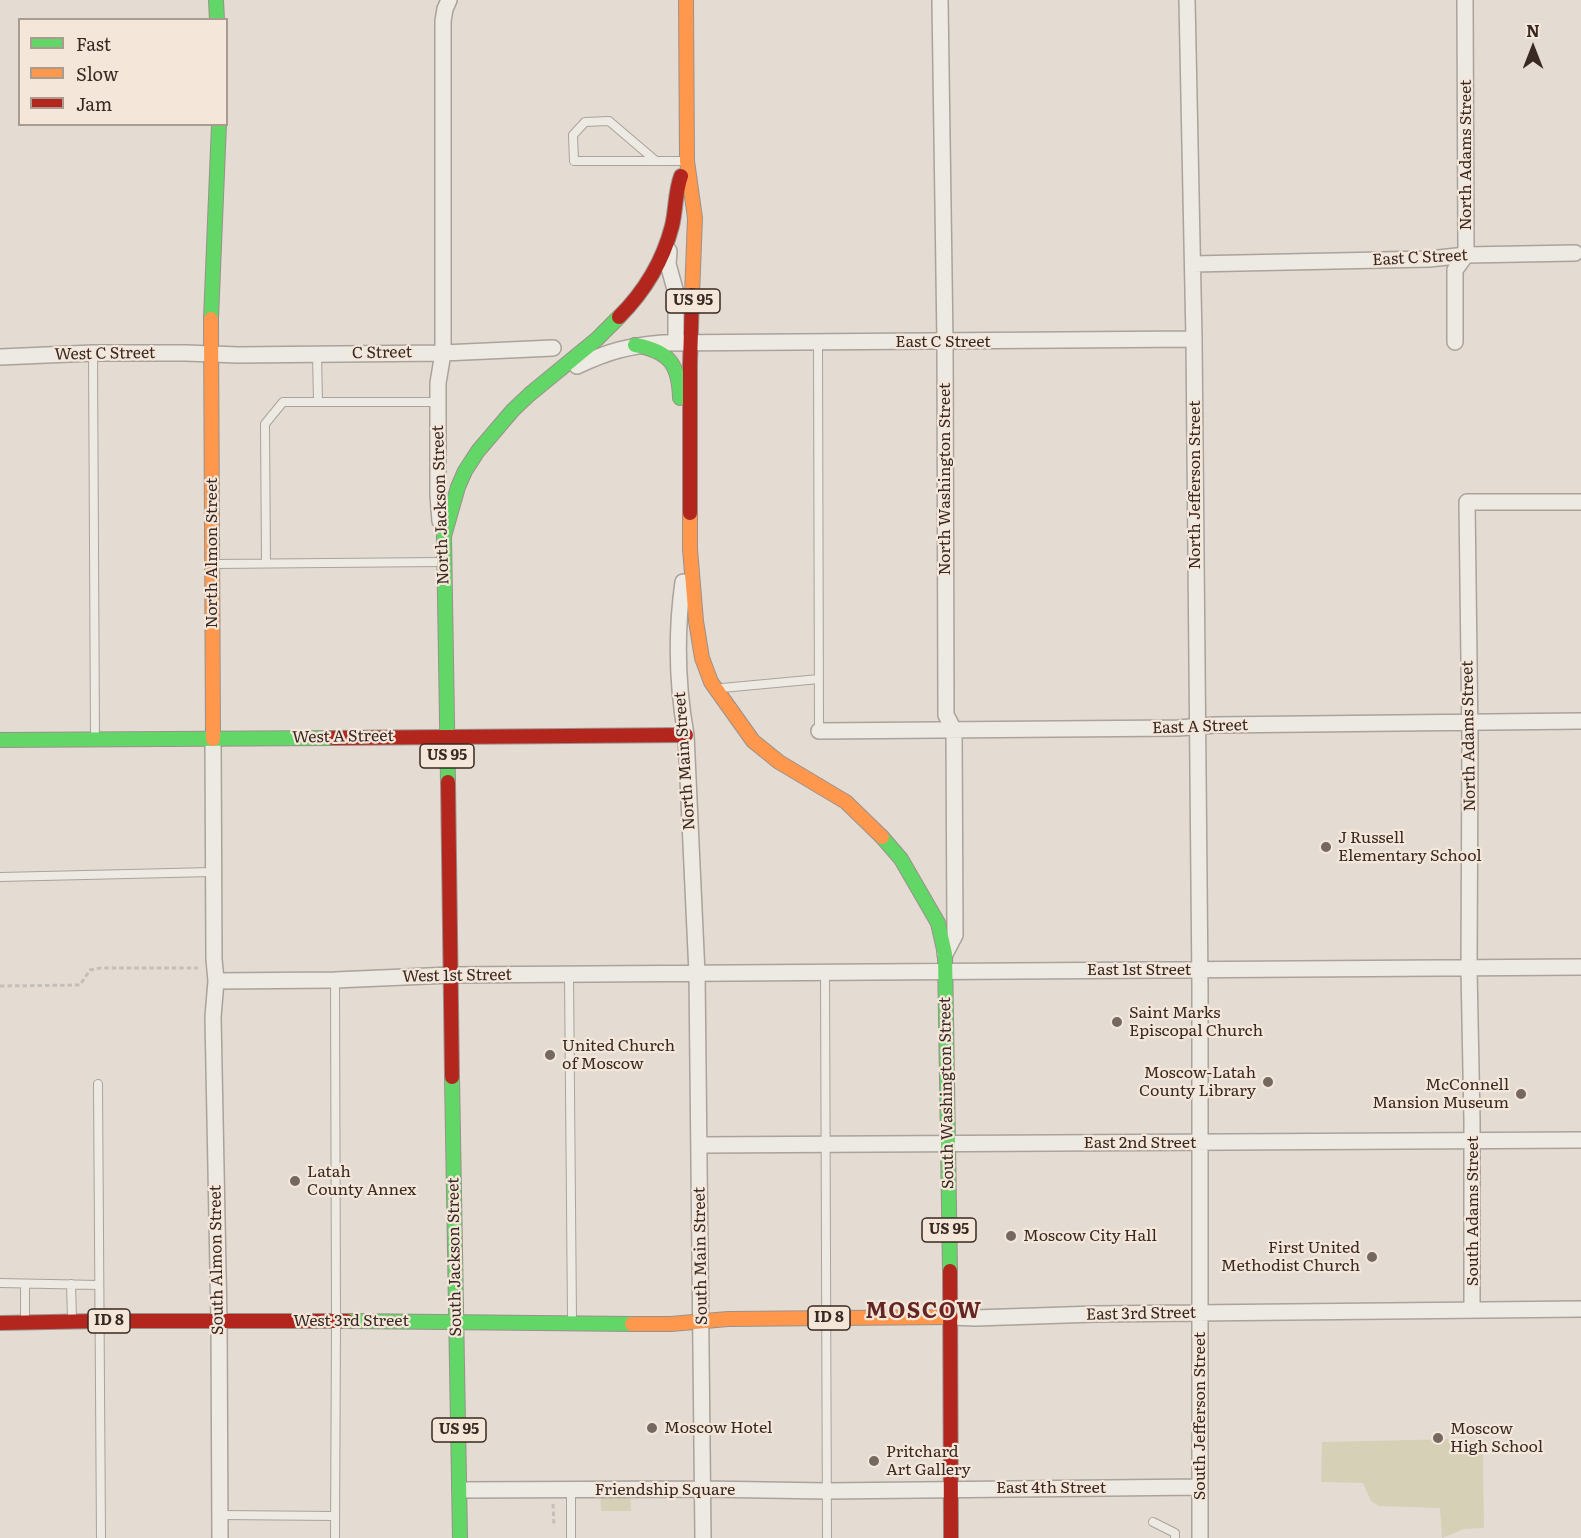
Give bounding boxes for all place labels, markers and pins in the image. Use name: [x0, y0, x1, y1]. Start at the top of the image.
place label: J Russell Elementary School: [1338, 828, 1482, 866]
marker: J Russell Elementary School: [1319, 840, 1333, 854]
place label: Saint Marks Episcopal Church: [1129, 1003, 1263, 1041]
marker: Saint Marks Episcopal Church: [1110, 1015, 1124, 1029]
place label: United Church of Moscow: [562, 1036, 675, 1074]
marker: United Church of Moscow: [543, 1048, 557, 1062]
place label: Moscow-Latah County Library: [1139, 1063, 1256, 1101]
marker: Moscow-Latah County Library: [1261, 1075, 1275, 1089]
place label: McConnell Mansion Museum: [1372, 1075, 1509, 1113]
marker: McConnell Mansion Museum: [1514, 1087, 1528, 1101]
place label: Latah County Annex: [307, 1162, 416, 1200]
marker: Latah County Annex: [288, 1174, 302, 1188]
place label: Moscow City Hall: [1023, 1226, 1157, 1246]
marker: Moscow City Hall: [1004, 1229, 1018, 1243]
place label: First United Methodist Church: [1221, 1238, 1360, 1276]
marker: First United Methodist Church: [1365, 1250, 1379, 1264]
place label: Moscow Hotel: [664, 1418, 772, 1438]
place label: Moscow High School: [1450, 1419, 1543, 1457]
marker: Moscow Hotel: [645, 1421, 659, 1435]
marker: Moscow High School: [1431, 1431, 1445, 1445]
place label: Pritchard Art Gallery: [886, 1442, 971, 1480]
marker: Pritchard Art Gallery: [867, 1454, 881, 1468]

